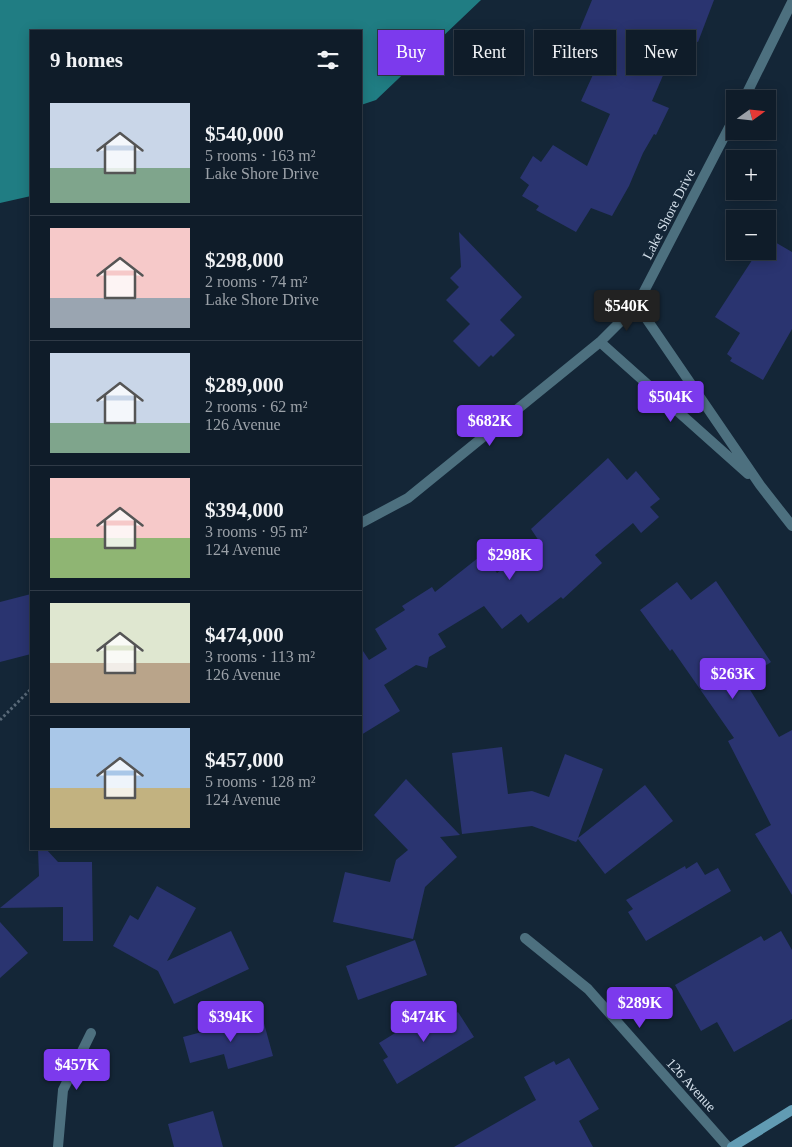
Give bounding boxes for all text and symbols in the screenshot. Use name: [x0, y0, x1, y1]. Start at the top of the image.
chip: Buy: [378, 30, 444, 75]
chip: Rent: [454, 30, 524, 75]
chip: Filters: [534, 30, 616, 75]
chip: New: [626, 30, 696, 75]
icon: filters: [314, 46, 342, 74]
text: 9 homes: [50, 48, 123, 72]
north arrow: [726, 90, 776, 140]
map controls: [726, 90, 776, 260]
text: $540,000: [205, 122, 284, 146]
icon: home: [90, 123, 150, 183]
text: 5 rooms · 163 m²: [205, 147, 316, 164]
button: +: [726, 150, 776, 200]
text: Lake Shore Drive: [205, 165, 319, 182]
street label: Lake Shore Drive: [640, 166, 698, 262]
button: −: [726, 210, 776, 260]
icon: home: [90, 248, 150, 308]
text: $298,000: [205, 248, 284, 272]
text: 2 rooms · 74 m²: [205, 273, 308, 290]
pin: $540K: [592, 290, 662, 332]
text: Lake Shore Drive: [205, 291, 319, 308]
text: $540K: [605, 297, 649, 314]
icon: home: [90, 373, 150, 433]
text: $289,000: [205, 373, 284, 397]
pin: $504K: [636, 380, 706, 423]
text: $504K: [649, 388, 693, 405]
text: 2 rooms · 62 m²: [205, 398, 308, 415]
pin: $682K: [455, 404, 525, 447]
text: $682K: [468, 412, 512, 429]
text: 126 Avenue: [205, 416, 281, 433]
icon: home: [90, 498, 150, 558]
text: $394,000: [205, 498, 284, 522]
text: 3 rooms · 95 m²: [205, 523, 308, 540]
pin: $298K: [475, 538, 545, 581]
text: 124 Avenue: [205, 541, 281, 558]
text: $298K: [488, 546, 532, 563]
icon: home: [90, 623, 150, 683]
text: $474,000: [205, 623, 284, 647]
text: 3 rooms · 113 m²: [205, 648, 315, 665]
pin: $263K: [698, 658, 768, 700]
text: $263K: [711, 665, 755, 682]
text: 126 Avenue: [205, 666, 281, 683]
icon: home: [90, 748, 150, 808]
text: $457,000: [205, 748, 284, 772]
text: 5 rooms · 128 m²: [205, 773, 316, 790]
text: 124 Avenue: [205, 791, 281, 808]
pin: $289K: [605, 986, 675, 1029]
text: $289K: [618, 994, 662, 1011]
pin: $394K: [196, 1000, 266, 1043]
pin: $474K: [389, 1000, 459, 1043]
text: $394K: [209, 1008, 253, 1025]
text: $474K: [402, 1008, 446, 1025]
pin: $457K: [42, 1048, 112, 1091]
street label: 126 Avenue: [663, 1055, 719, 1115]
text: $457K: [55, 1056, 99, 1073]

